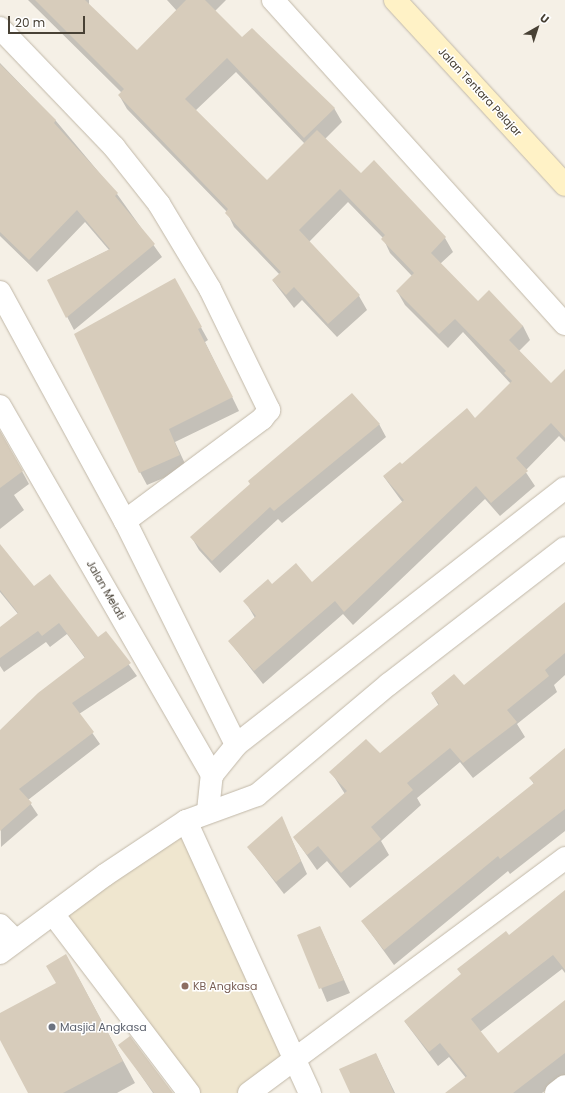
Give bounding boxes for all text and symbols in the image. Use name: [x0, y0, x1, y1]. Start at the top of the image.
scale bar: [10, 8, 87, 34]
north arrow: [517, 8, 557, 48]
text: U: [536, 10, 553, 27]
text: 20 m: [15, 14, 45, 31]
street label: Jalan Tentara Pelajar: [435, 45, 525, 139]
street label: Jalan Melati: [84, 558, 128, 622]
place label: KB Angkasa: [193, 979, 257, 993]
marker: KB Angkasa: [180, 981, 190, 991]
place label: Masjid Angkasa: [60, 1020, 147, 1034]
marker: Masjid Angkasa: [47, 1022, 57, 1032]

